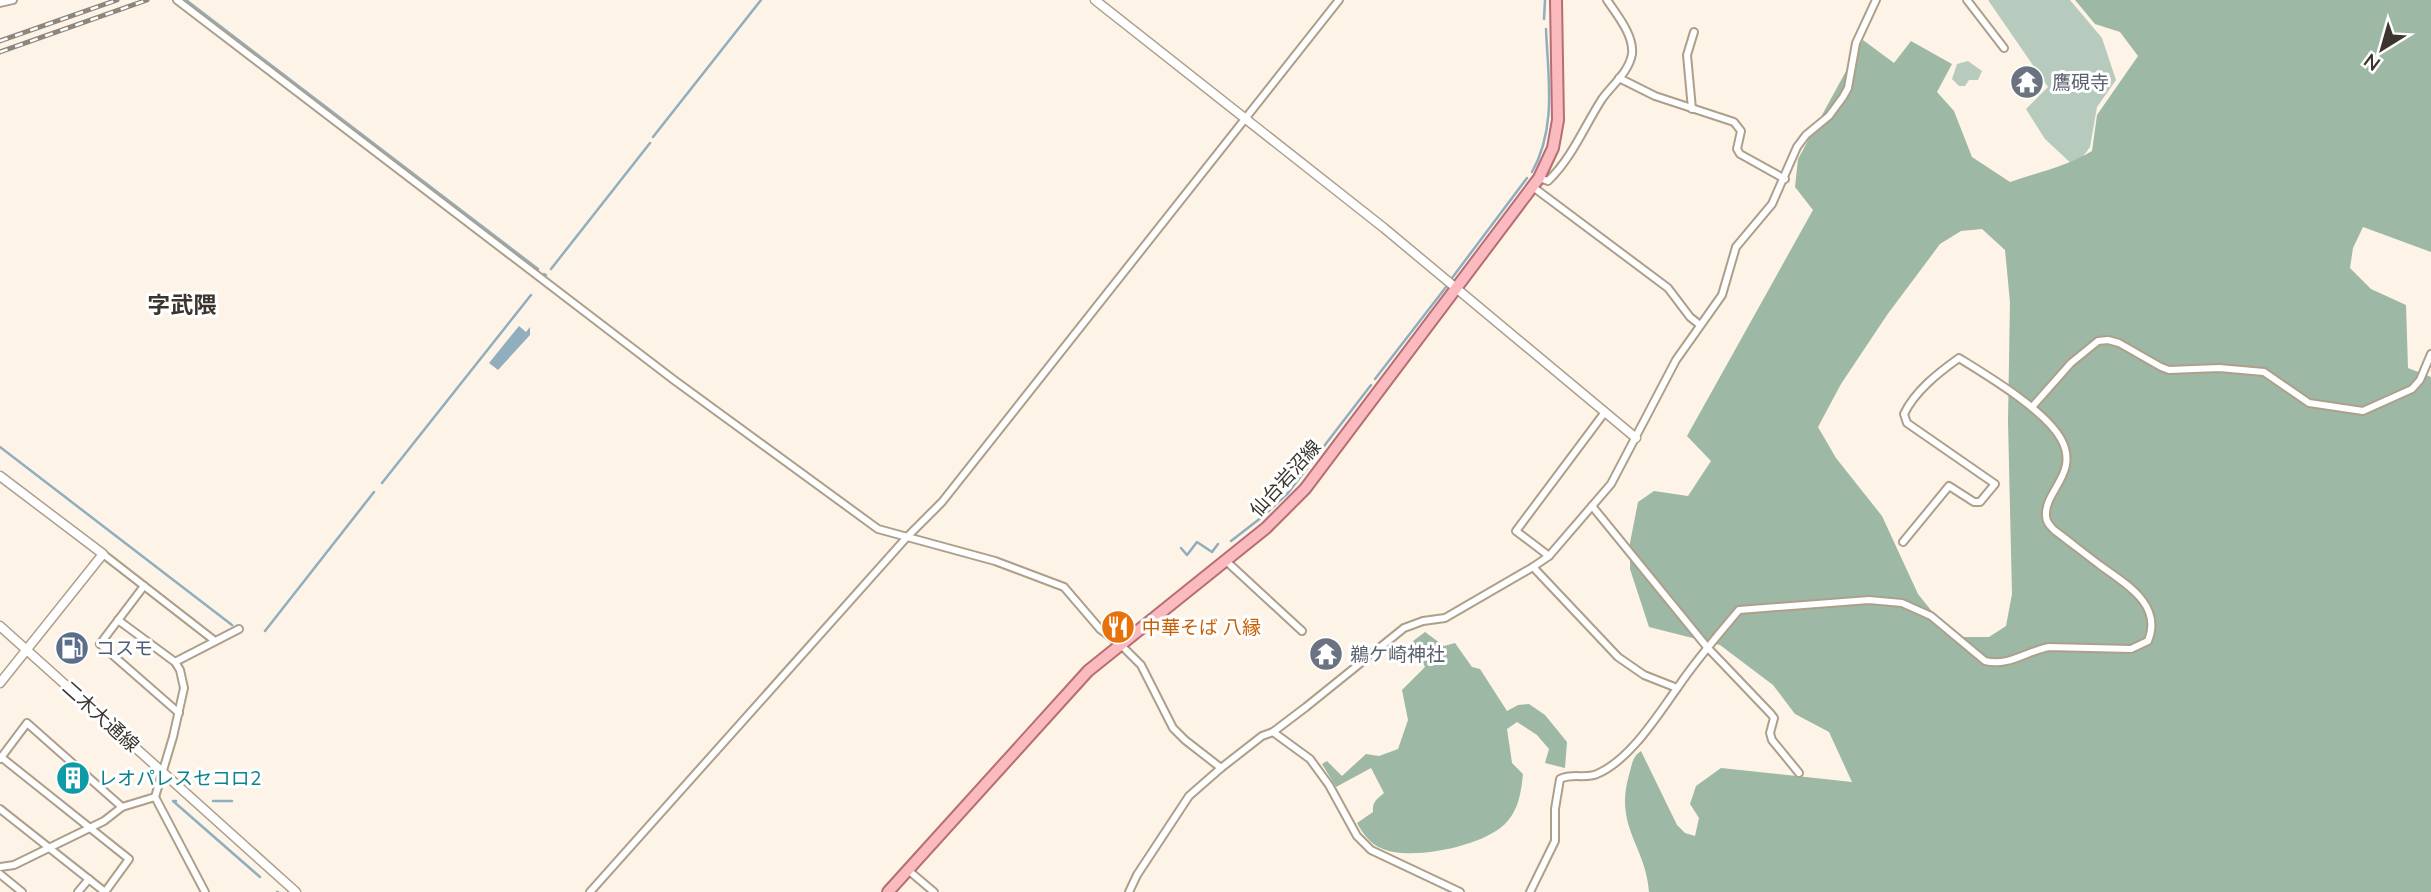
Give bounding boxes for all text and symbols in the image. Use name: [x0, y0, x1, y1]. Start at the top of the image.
north arrow: [2347, 14, 2417, 84]
text: N: [2359, 49, 2385, 76]
temple icon: 鷹硯寺: [2008, 63, 2046, 101]
place label: 鷹硯寺: [2052, 70, 2109, 94]
district label: 字武隈: [148, 290, 217, 319]
street label: 仙台岩沼線: [1244, 435, 1326, 521]
restaurant icon: 中華そば 八縁: [1099, 608, 1137, 646]
place label: 中華そば 八縁: [1142, 615, 1261, 639]
fuel station icon: コスモ: [53, 629, 91, 667]
temple icon: 鵜ケ崎神社: [1307, 635, 1345, 673]
place label: コスモ: [96, 636, 153, 660]
place label: 鵜ケ崎神社: [1350, 642, 1445, 666]
street label: 二木大通線: [58, 675, 144, 757]
building icon: レオパレスセコロ2: [54, 759, 92, 797]
place label: レオパレスセコロ2: [98, 766, 261, 790]

